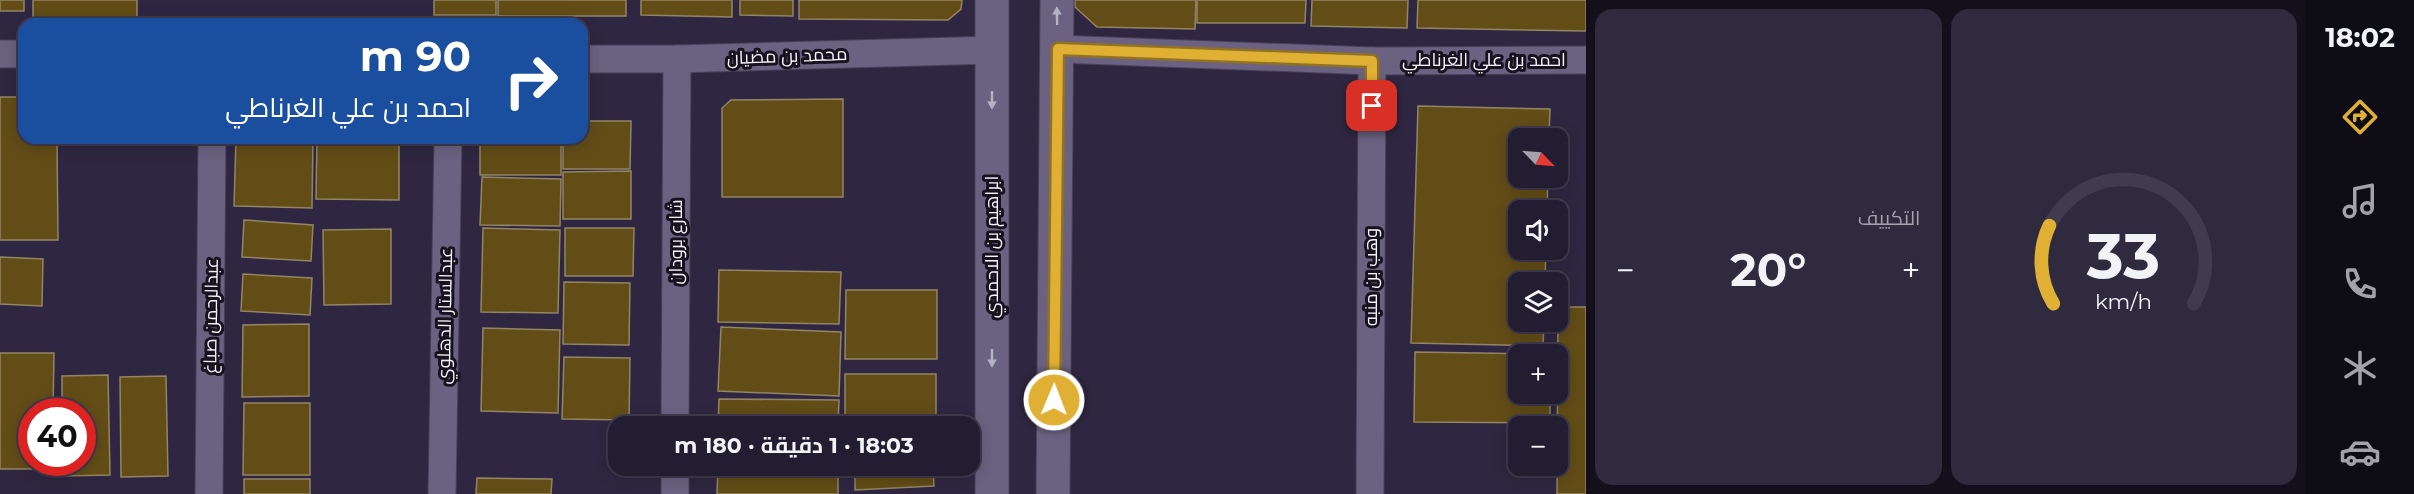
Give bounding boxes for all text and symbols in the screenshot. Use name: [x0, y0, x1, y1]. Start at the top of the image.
one-way arrow: [1053, 6, 1062, 25]
text: 18:02: [2325, 21, 2395, 54]
text: 90 m: [360, 30, 471, 82]
icon: right: [492, 42, 570, 120]
street label: محمد بن مضيان: [726, 43, 848, 69]
street label: احمد بن علي الغرناطي: [1402, 49, 1566, 74]
pin: [1346, 80, 1397, 131]
icon: arrive: [1355, 89, 1388, 122]
text: احمد بن علي الغرناطي: [225, 91, 471, 124]
one-way arrow: [987, 91, 997, 110]
icon: directions: [2339, 96, 2381, 138]
north arrow: [1508, 128, 1568, 188]
map controls: [1508, 128, 1568, 476]
street label: ابراهيم بن الاحمدي: [981, 176, 1006, 318]
icon: music: [2339, 180, 2381, 222]
street label: شارع برودان: [665, 199, 688, 285]
button: sound: [1508, 200, 1568, 260]
text: التكييف: [1858, 206, 1921, 230]
text: 33: [2086, 218, 2161, 294]
street label: وهب بن منبه: [1360, 228, 1382, 326]
text: 20°: [1730, 242, 1806, 297]
street label: عبدالستار الدهلوي: [433, 247, 460, 385]
text: −: [1616, 250, 1635, 290]
text: +: [1902, 250, 1920, 290]
street label: عبدالرحمن صباغ: [199, 258, 224, 374]
icon: phone: [2339, 263, 2381, 305]
button: layers: [1508, 272, 1568, 332]
text: km/h: [2095, 288, 2152, 314]
button: +: [1508, 344, 1568, 404]
icon: climate: [2339, 347, 2381, 389]
one-way arrow: [987, 349, 997, 368]
position arrow: [1022, 368, 1086, 432]
speed limit sign: 40: [18, 398, 96, 476]
button: −: [1508, 416, 1568, 476]
icon: car: [2339, 431, 2381, 473]
text: 18:03 · 1 دقيقة · 180 m: [674, 432, 914, 459]

